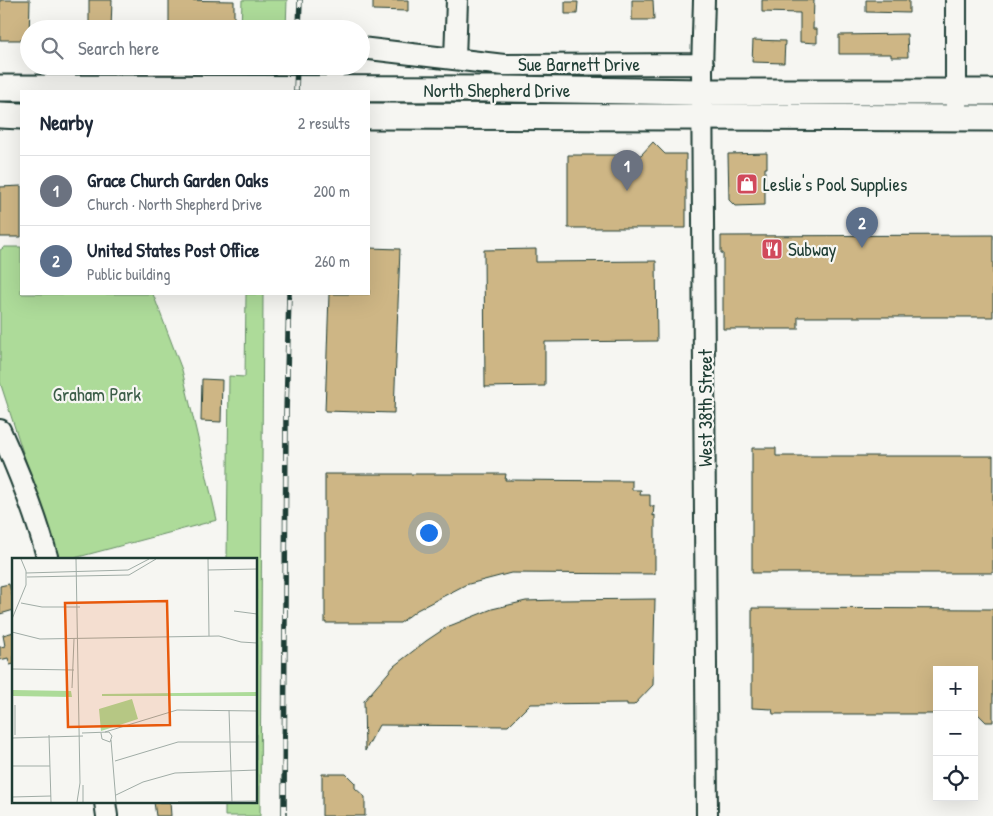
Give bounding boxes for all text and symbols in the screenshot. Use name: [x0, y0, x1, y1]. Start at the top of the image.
search box: [20, 20, 370, 75]
icon: search: [38, 34, 66, 62]
text: Search here: [78, 35, 159, 61]
street label: Sue Barnett Drive: [518, 51, 640, 77]
street label: North Shepherd Drive: [424, 77, 571, 103]
text: Nearby: [40, 108, 93, 137]
text: 2 results: [298, 112, 350, 134]
pin: 1: [611, 150, 643, 191]
text: Grace Church Garden Oaks: [87, 167, 268, 193]
place label: Leslie's Pool Supplies: [763, 171, 907, 197]
shop icon: Leslie's Pool Supplies: [735, 172, 759, 196]
text: 1: [53, 180, 59, 202]
text: 200 m: [314, 180, 350, 202]
text: Church · North Shepherd Drive: [87, 193, 262, 215]
pin: 2: [846, 207, 878, 248]
place label: Subway: [788, 236, 836, 262]
text: United States Post Office: [87, 237, 259, 263]
restaurant icon: Subway: [760, 237, 784, 261]
text: 2: [52, 250, 60, 272]
text: 260 m: [314, 250, 350, 272]
text: Public building: [87, 263, 170, 285]
street label: West 38th Street: [692, 349, 718, 467]
park label: Graham Park: [53, 381, 141, 407]
your location: [416, 520, 442, 546]
inset map: [12, 558, 258, 804]
map controls: [933, 666, 978, 801]
button: +: [933, 666, 978, 711]
button: −: [933, 711, 978, 756]
button: locate: [933, 756, 978, 801]

